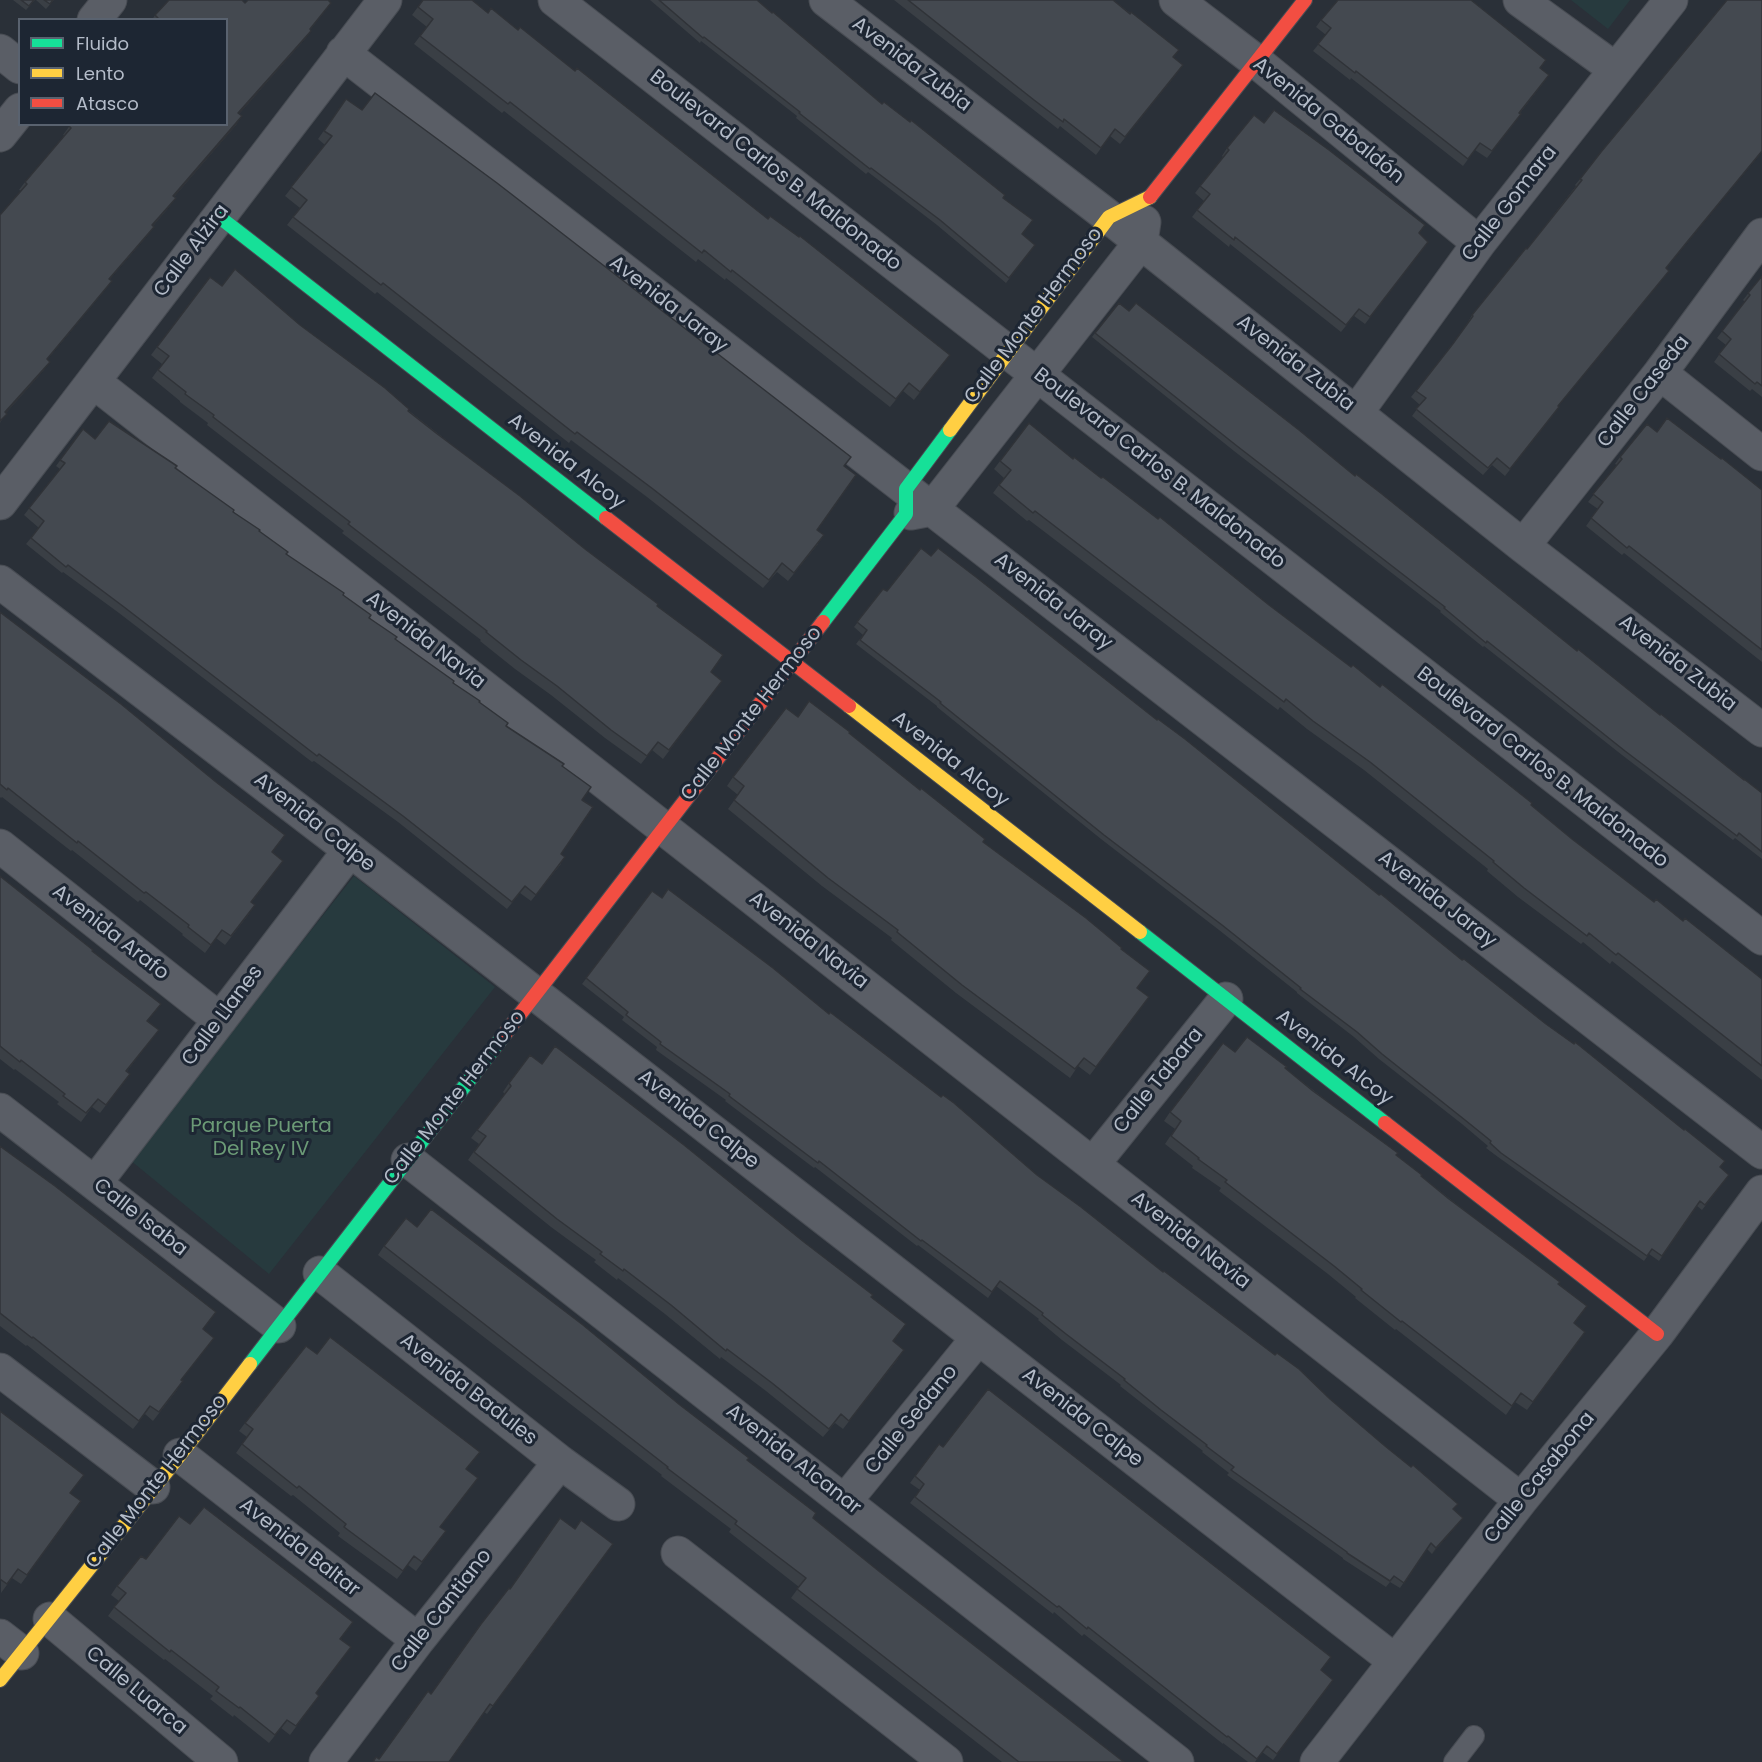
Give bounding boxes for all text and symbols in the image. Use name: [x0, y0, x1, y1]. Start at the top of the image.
street label: Avenida Zubia: [847, 12, 975, 118]
legend: [18, 18, 228, 126]
text: Fluido: [76, 31, 129, 56]
street label: Avenida Gabaldón: [1248, 53, 1408, 189]
text: Lento: [76, 61, 125, 86]
street label: Boulevard Carlos B. Maldonado: [644, 65, 906, 277]
text: Atasco: [76, 91, 139, 116]
street label: Calle Gomara: [1457, 141, 1563, 267]
street label: Calle Alzira: [149, 200, 235, 302]
street label: Calle Monte Hermoso: [960, 223, 1108, 409]
street label: Avenida Jaray: [604, 251, 732, 359]
street label: Avenida Zubia: [1231, 311, 1359, 417]
street label: Calle Caseda: [1593, 331, 1695, 453]
street label: Boulevard Carlos B. Maldonado: [1028, 363, 1290, 575]
street label: Avenida Alcoy: [503, 409, 629, 515]
street label: Avenida Jaray: [989, 548, 1117, 656]
street label: Avenida Navia: [361, 587, 489, 695]
street label: Avenida Zubia: [1613, 611, 1741, 717]
street label: Calle Monte Hermoso: [676, 622, 828, 806]
street label: Boulevard Carlos B. Maldonado: [1411, 662, 1673, 874]
street label: Avenida Alcoy: [887, 707, 1013, 813]
street label: Avenida Calpe: [249, 768, 379, 878]
street label: Avenida Jaray: [1373, 846, 1501, 954]
street label: Avenida Arafo: [47, 880, 173, 986]
street label: Avenida Navia: [744, 887, 872, 995]
street label: Calle Llanes: [178, 961, 268, 1071]
street label: Avenida Alcoy: [1271, 1005, 1397, 1111]
street label: Calle Monte Hermoso: [379, 1006, 531, 1190]
street label: Calle Tabara: [1109, 1023, 1209, 1139]
street label: Avenida Calpe: [633, 1065, 763, 1175]
park label: Parque Puerta Del Rey IV: [190, 1115, 332, 1162]
street label: Calle Isaba: [88, 1174, 192, 1262]
street label: Avenida Navia: [1126, 1187, 1254, 1295]
street label: Avenida Badules: [395, 1329, 541, 1451]
street label: Calle Sedano: [861, 1361, 963, 1479]
street label: Avenida Calpe: [1017, 1363, 1147, 1473]
street label: Calle Monte Hermoso: [81, 1390, 233, 1574]
street label: Avenida Alcanar: [721, 1400, 865, 1520]
street label: Calle Casabona: [1480, 1407, 1600, 1549]
street label: Avenida Baltar: [234, 1494, 364, 1602]
street label: Calle Cantiano: [386, 1545, 498, 1677]
street label: Calle Luarca: [81, 1642, 191, 1740]

